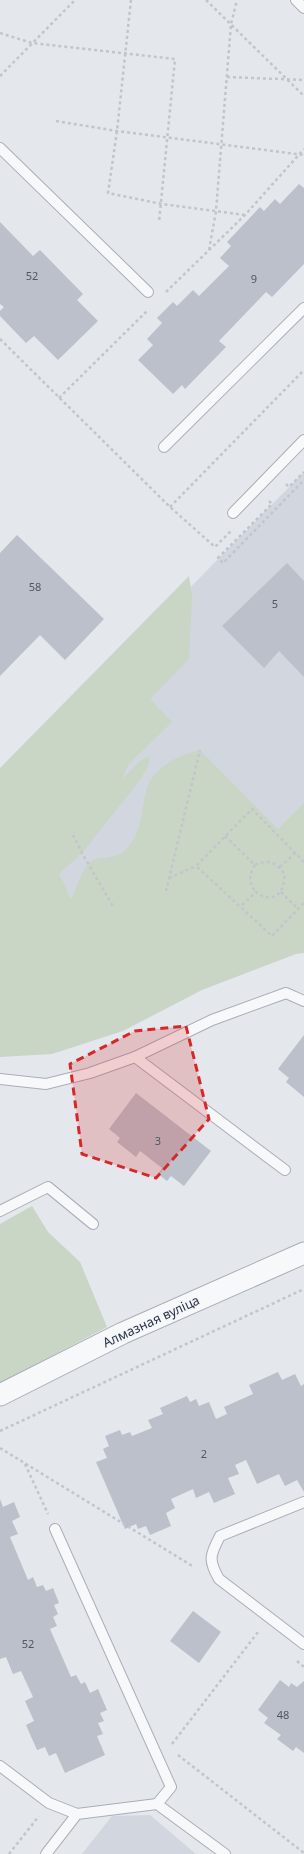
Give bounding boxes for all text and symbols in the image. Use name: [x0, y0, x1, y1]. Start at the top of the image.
house number: 52: [26, 268, 38, 283]
house number: 9: [251, 271, 257, 286]
house number: 58: [29, 579, 41, 594]
house number: 5: [272, 596, 278, 611]
house number: 3: [155, 1133, 161, 1148]
street label: Алмазная вуліца: [100, 1291, 202, 1351]
house number: 2: [201, 1446, 207, 1461]
house number: 52: [22, 1636, 34, 1651]
house number: 48: [277, 1707, 289, 1722]

